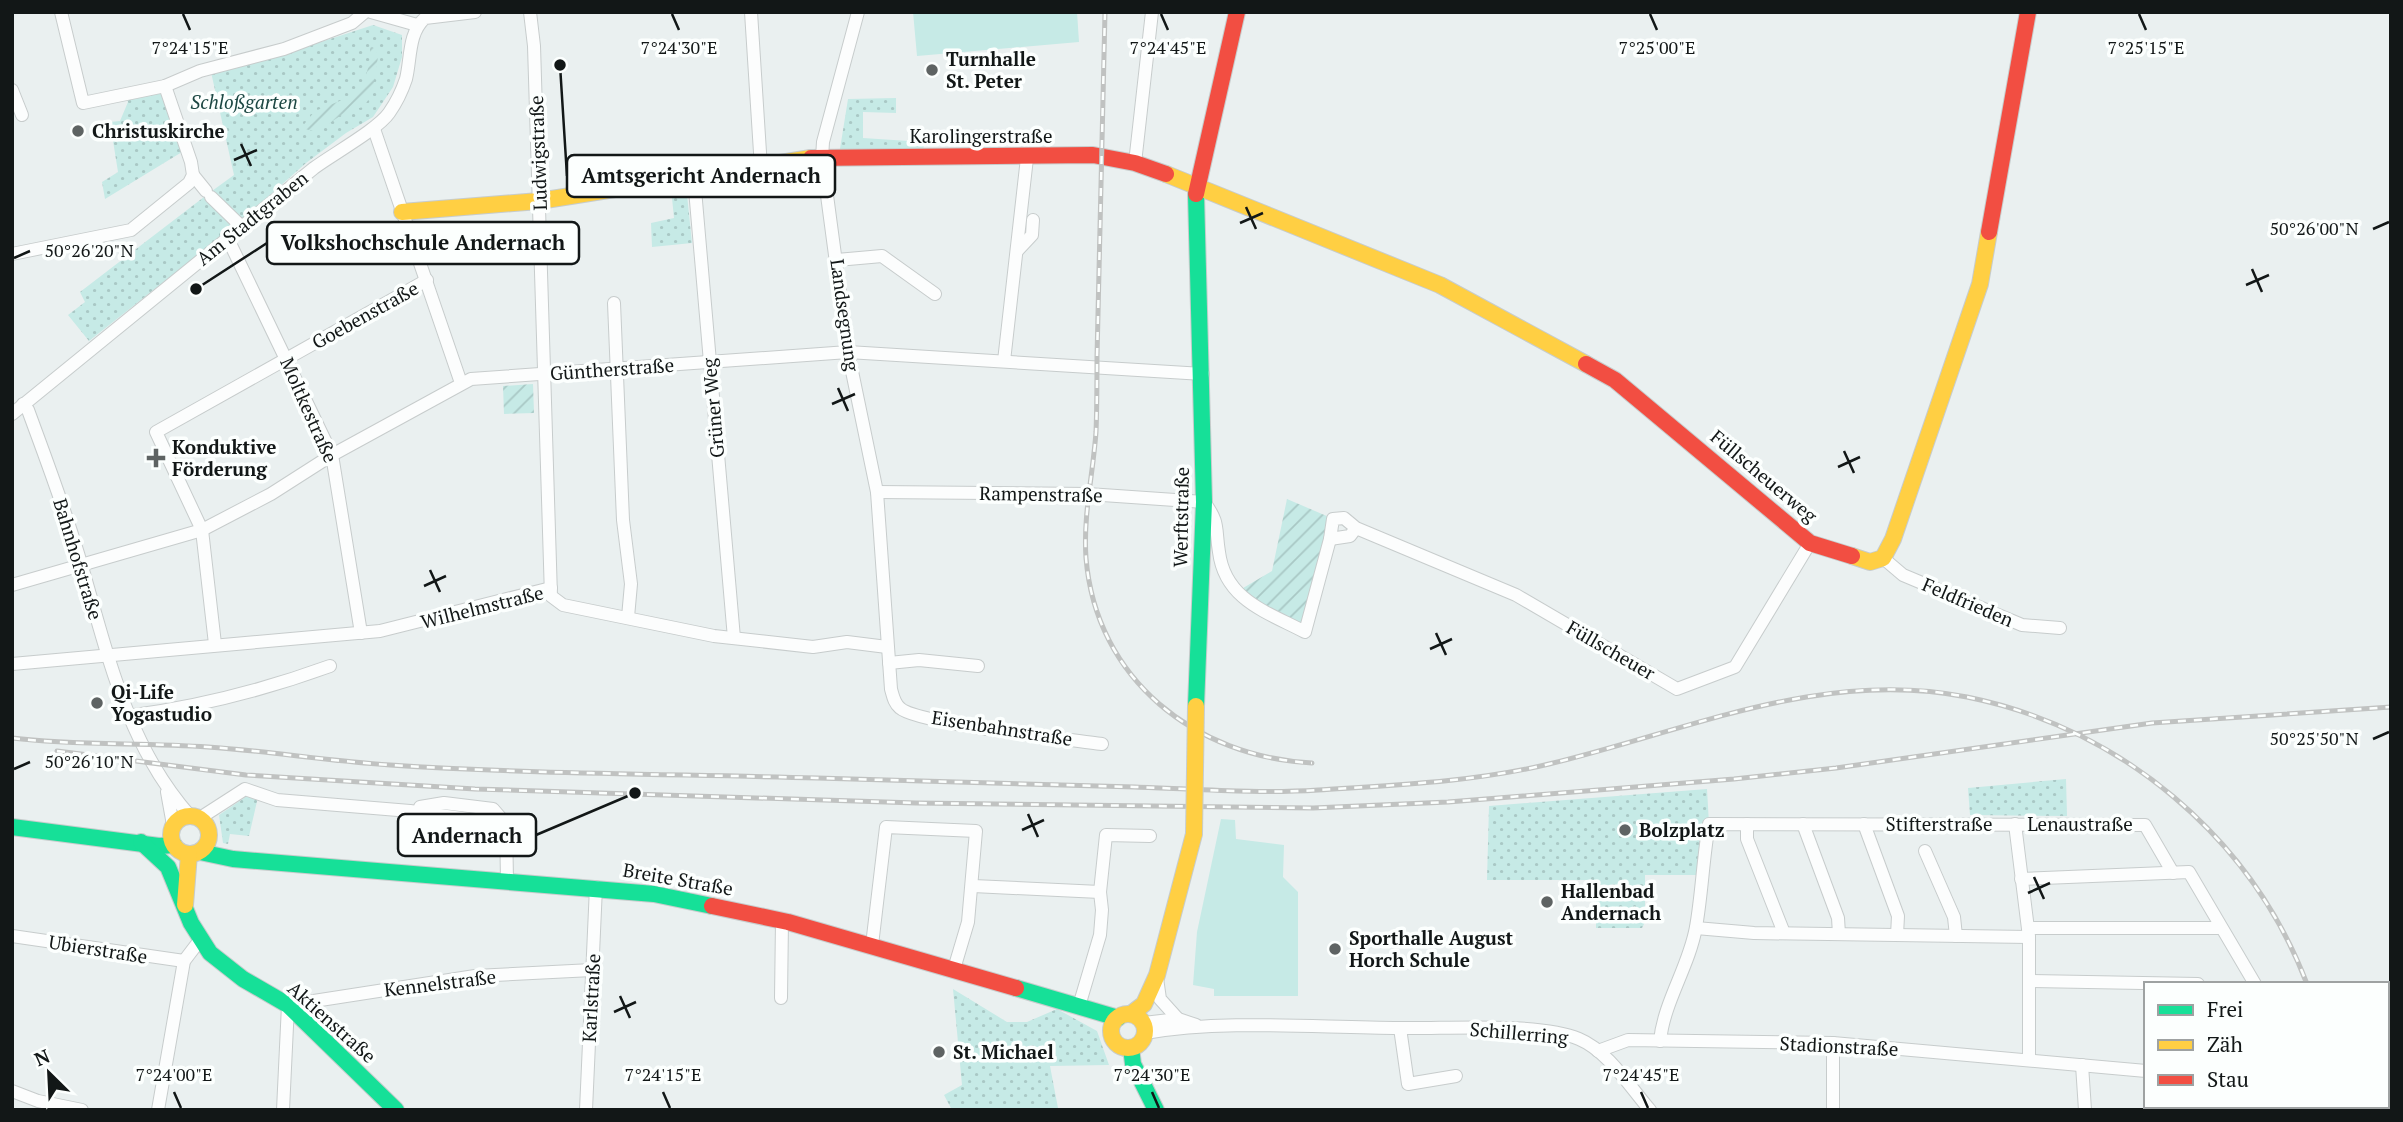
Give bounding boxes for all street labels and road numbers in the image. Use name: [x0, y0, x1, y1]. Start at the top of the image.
street label: Ludwigstraße: [523, 95, 552, 211]
street label: Karolingerstraße: [909, 123, 1053, 148]
street label: Am Stadtgraben: [191, 165, 313, 270]
street label: Landsegnung: [825, 257, 866, 374]
street label: Goebenstraße: [307, 275, 423, 354]
street label: Güntherstraße: [549, 352, 675, 385]
street label: Moltkestraße: [275, 353, 344, 466]
street label: Grüner Weg: [696, 356, 729, 459]
street label: Füllscheuerweg: [1706, 424, 1824, 528]
street label: Werftstraße: [1167, 466, 1194, 567]
street label: Rampenstraße: [979, 480, 1103, 507]
street label: Bahnhofstraße: [48, 495, 109, 623]
street label: Feldfrieden: [1919, 571, 2018, 632]
street label: Wilhelmstraße: [418, 579, 546, 634]
street label: Füllscheuer: [1562, 614, 1661, 685]
street label: Eisenbahnstraße: [930, 704, 1074, 751]
street label: Stifterstraße: [1886, 811, 1993, 836]
street label: Lenaustraße: [2027, 811, 2133, 836]
street label: Breite Straße: [621, 857, 735, 900]
street label: Ubierstraße: [47, 928, 149, 969]
street label: Karlstraße: [576, 953, 605, 1043]
street label: Kennelstraße: [383, 963, 497, 1002]
street label: Aktienstraße: [283, 975, 382, 1068]
street label: Schillerring: [1469, 1016, 1570, 1049]
street label: Stadionstraße: [1779, 1030, 1899, 1061]

